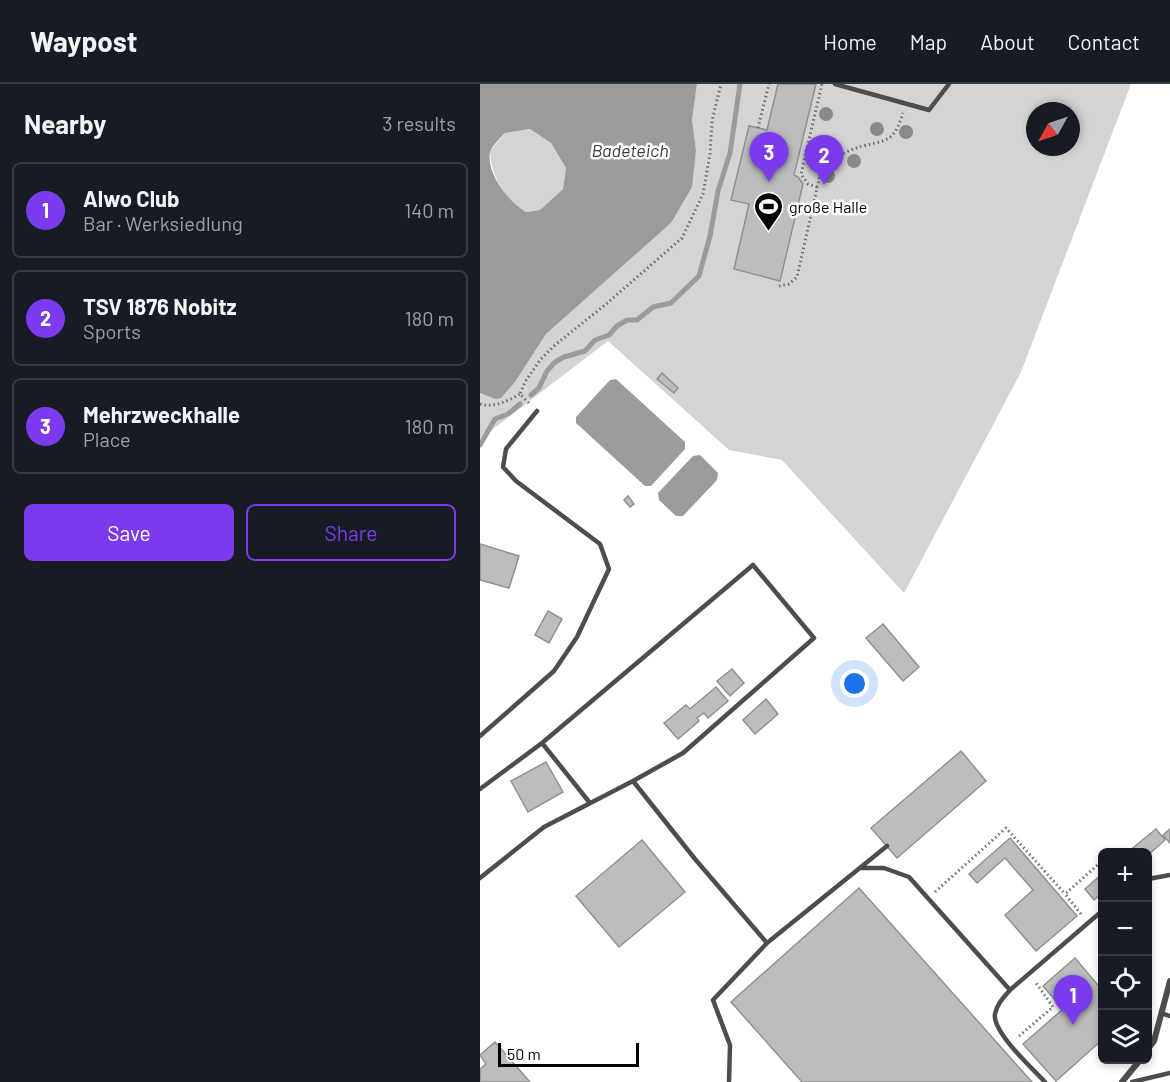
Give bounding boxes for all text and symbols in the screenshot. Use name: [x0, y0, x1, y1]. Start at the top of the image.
text: Waypost: [30, 24, 137, 58]
text: Home: [823, 29, 877, 54]
text: Map: [910, 29, 947, 54]
text: About: [980, 29, 1035, 54]
text: Contact: [1068, 29, 1140, 54]
north arrow: [1026, 102, 1080, 156]
text: Nearby: [24, 108, 106, 139]
text: 3 results: [382, 111, 456, 135]
pin: 3: [750, 132, 788, 182]
pin: 2: [804, 135, 844, 185]
water label: Badeteich: [591, 139, 669, 161]
text: Alwo Club: [83, 185, 179, 211]
sports icon: große Halle: [752, 190, 784, 232]
place label: große Halle: [789, 197, 867, 216]
text: 1: [42, 198, 49, 222]
text: 140 m: [404, 198, 454, 222]
text: Bar · Werksiedlung: [83, 211, 243, 235]
text: TSV 1876 Nobitz: [83, 293, 237, 319]
text: 2: [40, 306, 51, 330]
text: 180 m: [405, 306, 454, 330]
text: Sports: [83, 319, 141, 343]
text: Mehrzweckhalle: [83, 401, 240, 427]
text: 3: [40, 414, 51, 438]
text: 180 m: [405, 414, 454, 438]
text: Place: [83, 427, 131, 451]
button: Save: [24, 504, 234, 561]
button: Share: [246, 504, 456, 561]
your location: [840, 669, 869, 698]
map controls: [1098, 848, 1152, 1064]
button: +: [1098, 848, 1152, 902]
button: −: [1098, 902, 1152, 956]
button: locate: [1098, 956, 1152, 1010]
pin: 1: [1054, 976, 1092, 1025]
button: layers: [1098, 1010, 1152, 1064]
scale bar: [498, 1040, 639, 1068]
text: 50 m: [507, 1044, 541, 1063]

